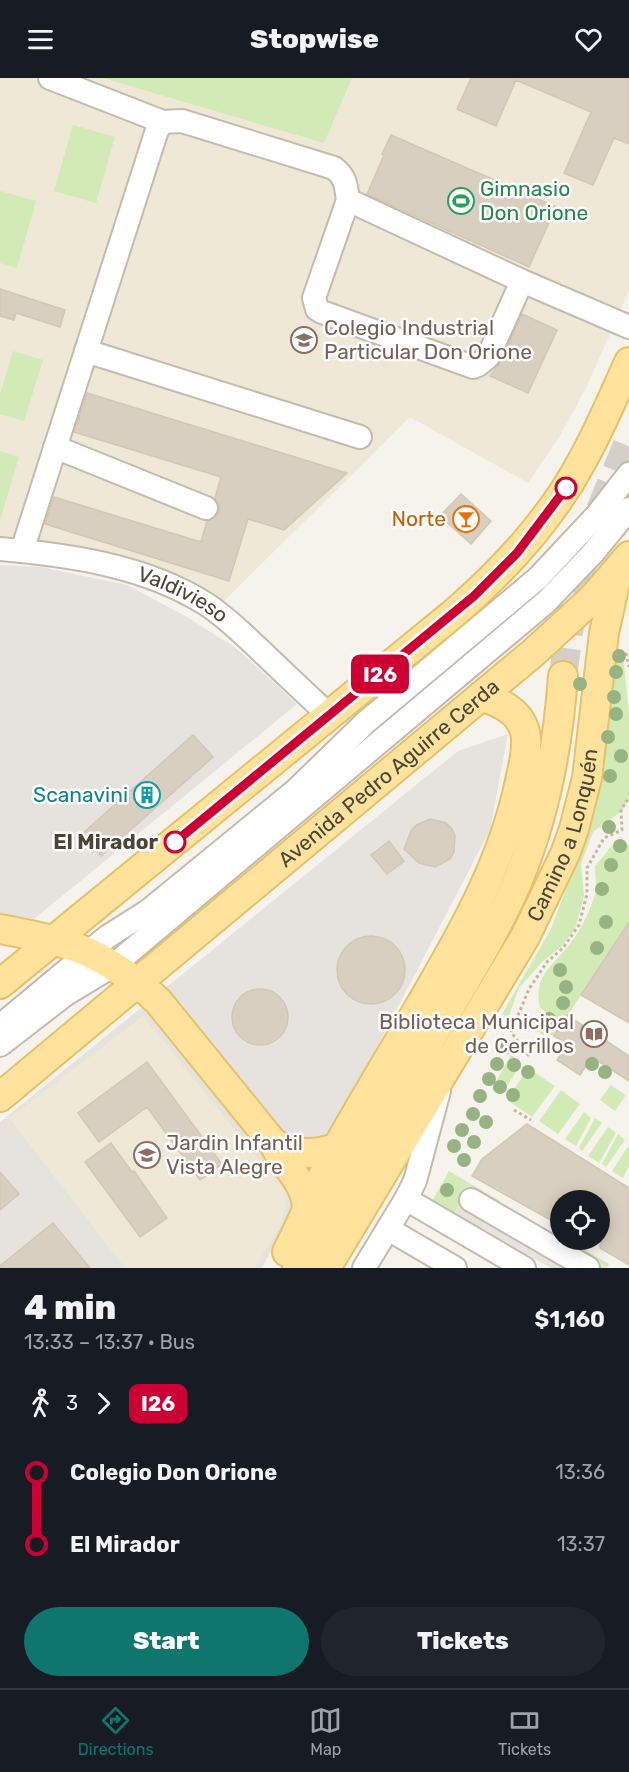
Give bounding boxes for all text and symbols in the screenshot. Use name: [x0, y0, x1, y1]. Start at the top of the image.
icon: menu: [24, 23, 57, 56]
text: Stopwise: [250, 23, 379, 55]
icon: heart: [572, 23, 605, 56]
place label: Gimnasio Don Orione: [480, 176, 588, 225]
sports icon: Gimnasio Don Orione: [446, 186, 476, 216]
place label: Colegio Industrial Particular Don Orione: [324, 315, 532, 364]
school or university icon: Colegio Industrial Particular Don Orione: [289, 325, 319, 355]
unlabelled marker: [555, 477, 577, 499]
bar icon: Norte: [451, 504, 481, 534]
place label: Norte: [391, 506, 446, 531]
street label: Valdivieso: [135, 561, 233, 628]
line badge: I26: [346, 654, 415, 694]
text: I26: [363, 662, 397, 687]
street label: Avenida Pedro Aguirre Cerda: [273, 674, 504, 872]
street label: Camino a Lonquén: [521, 747, 602, 925]
building icon: Scanavini: [132, 780, 162, 810]
place label: Scanavini: [33, 782, 128, 807]
place label: El Mirador: [53, 829, 158, 854]
marker: El Mirador: [164, 831, 186, 853]
place label: Biblioteca Municipal de Cerrillos: [379, 1009, 574, 1058]
library icon: Biblioteca Municipal de Cerrillos: [579, 1019, 609, 1049]
place label: Jardin Infantil Vista Alegre: [166, 1130, 303, 1179]
school or university icon: Jardin Infantil Vista Alegre: [132, 1140, 162, 1170]
map controls: [550, 1190, 610, 1250]
button: locate: [550, 1190, 610, 1250]
text: 4 min: [24, 1288, 116, 1327]
text: $1,160: [534, 1306, 605, 1333]
text: 13:33 – 13:37 · Bus: [24, 1330, 195, 1354]
icon: walk: [24, 1387, 57, 1420]
icon: forward: [87, 1387, 120, 1420]
text: 3: [66, 1391, 78, 1415]
text: I26: [141, 1391, 175, 1416]
text: Colegio Don Orione: [70, 1459, 277, 1486]
text: 13:36: [555, 1460, 605, 1484]
text: El Mirador: [70, 1531, 180, 1558]
text: 13:37: [557, 1532, 605, 1556]
button: Start: [24, 1607, 309, 1676]
button: Tickets: [321, 1607, 605, 1676]
tab: Directions: [78, 1704, 154, 1759]
tab: Map: [309, 1704, 342, 1759]
tab: Tickets: [498, 1704, 551, 1759]

